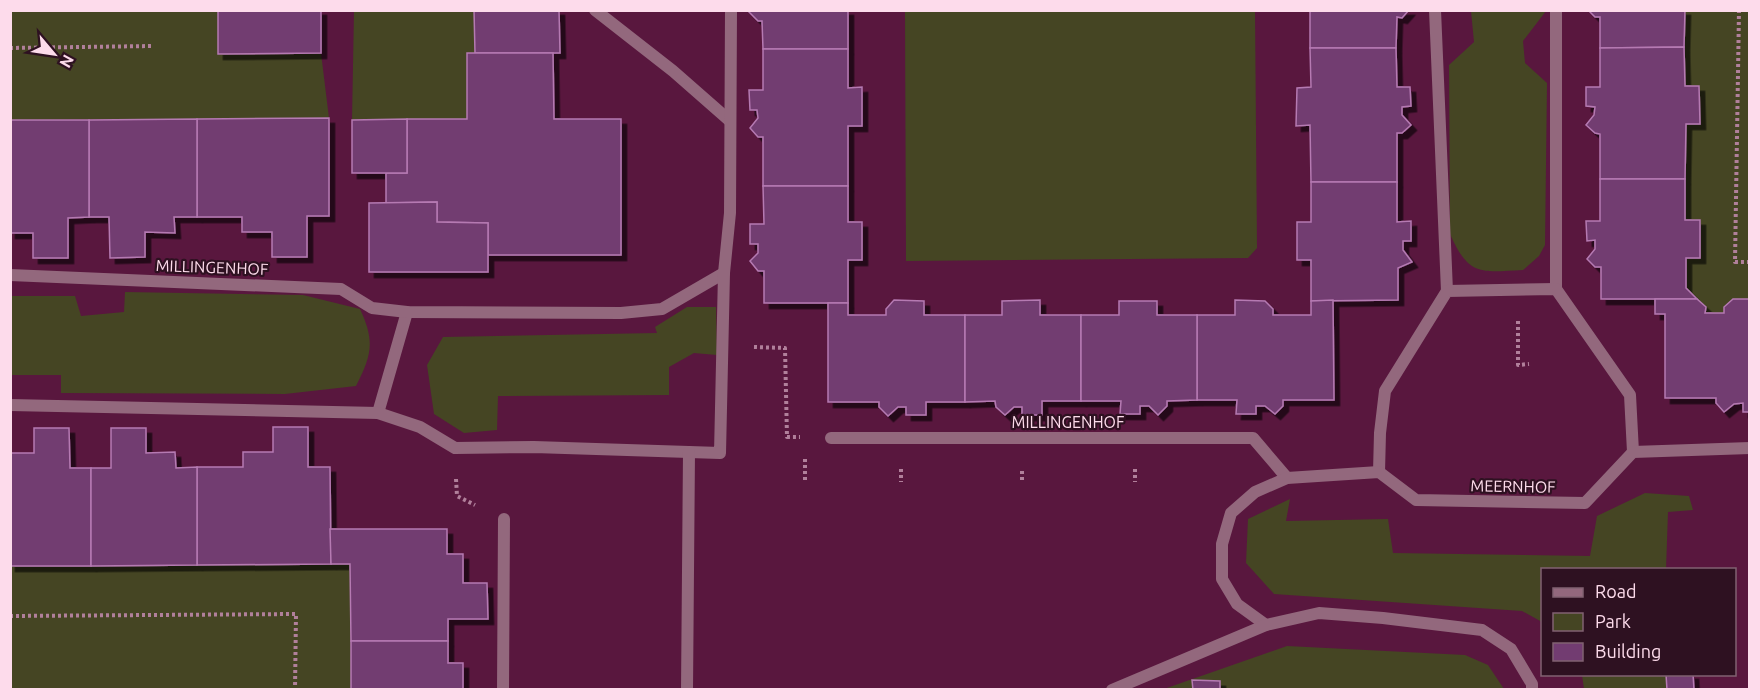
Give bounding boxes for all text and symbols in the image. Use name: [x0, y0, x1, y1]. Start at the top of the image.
north arrow: [24, 24, 84, 84]
text: N: [56, 52, 78, 71]
street label: MILLINGENHOF: [155, 256, 269, 278]
street label: MILLINGENHOF: [1012, 413, 1124, 431]
street label: MEERNHOF: [1470, 476, 1556, 496]
legend: [1541, 568, 1736, 676]
text: Road: [1595, 581, 1637, 601]
text: Park: [1595, 611, 1631, 631]
text: Building: [1595, 641, 1661, 661]

